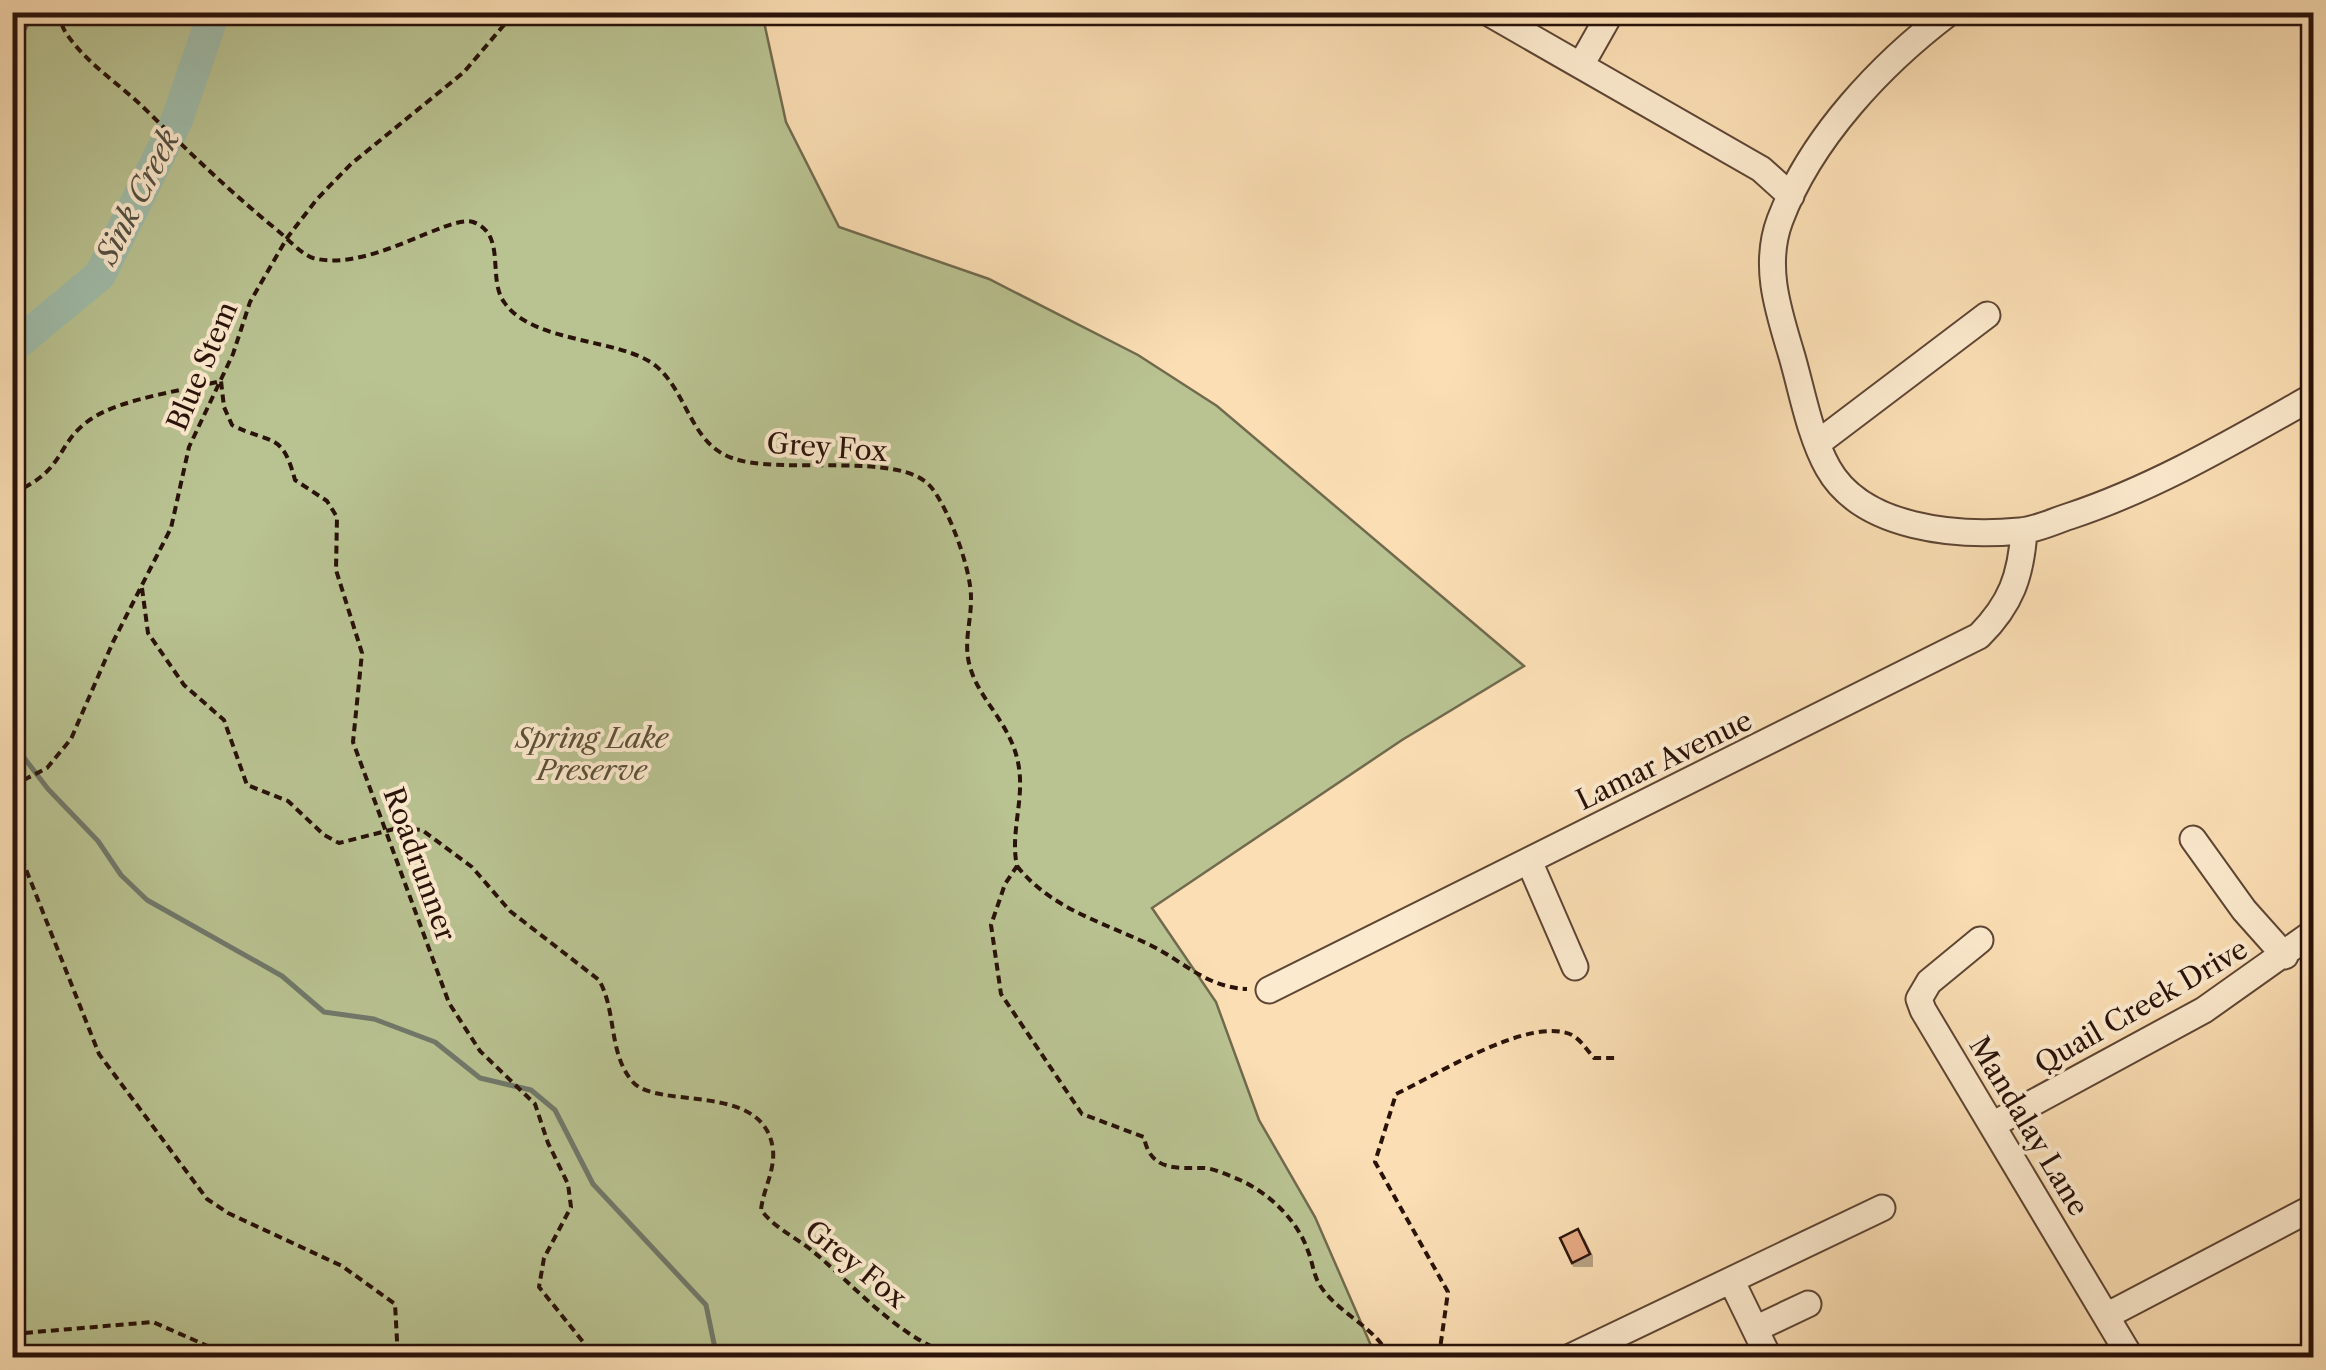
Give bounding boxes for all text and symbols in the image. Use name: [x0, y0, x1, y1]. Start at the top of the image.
water label: Sink Creek: [87, 123, 187, 272]
street label: Blue Stem: [160, 297, 244, 435]
street label: Grey Fox: [765, 426, 889, 468]
street label: Lamar Avenue: [1571, 703, 1757, 817]
park label: Spring Lake Preserve: [514, 721, 670, 787]
street label: Roadrunner: [377, 783, 464, 946]
street label: Quail Creek Drive: [2029, 931, 2253, 1081]
street label: Mandalay Lane: [1962, 1030, 2096, 1222]
street label: Grey Fox: [798, 1213, 914, 1316]

